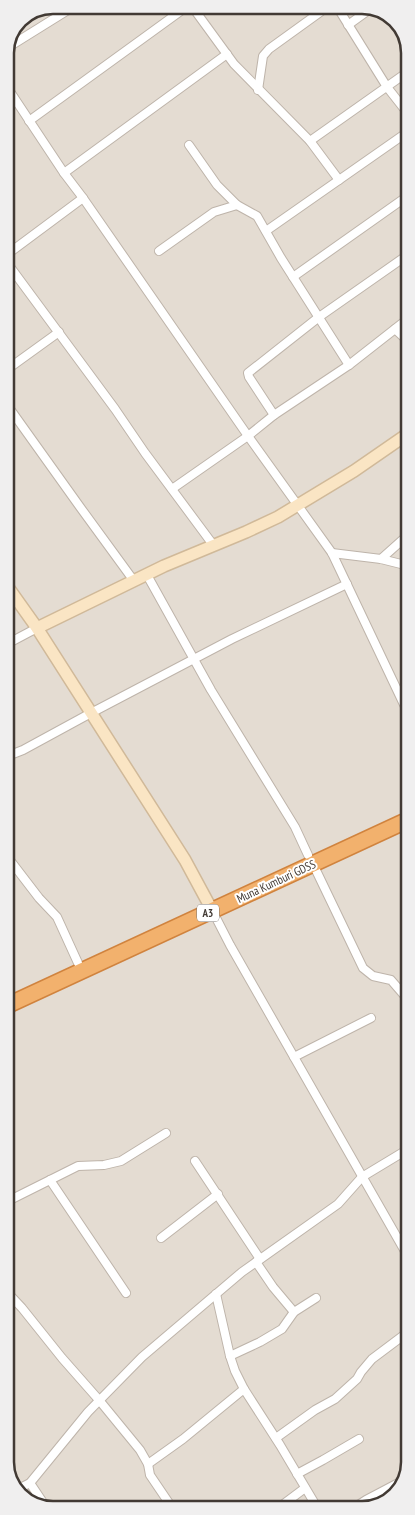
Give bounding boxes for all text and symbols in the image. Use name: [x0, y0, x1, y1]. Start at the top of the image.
street label: Muna Kumburi GDSS: [234, 856, 318, 906]
road number: A3: [197, 904, 219, 921]

